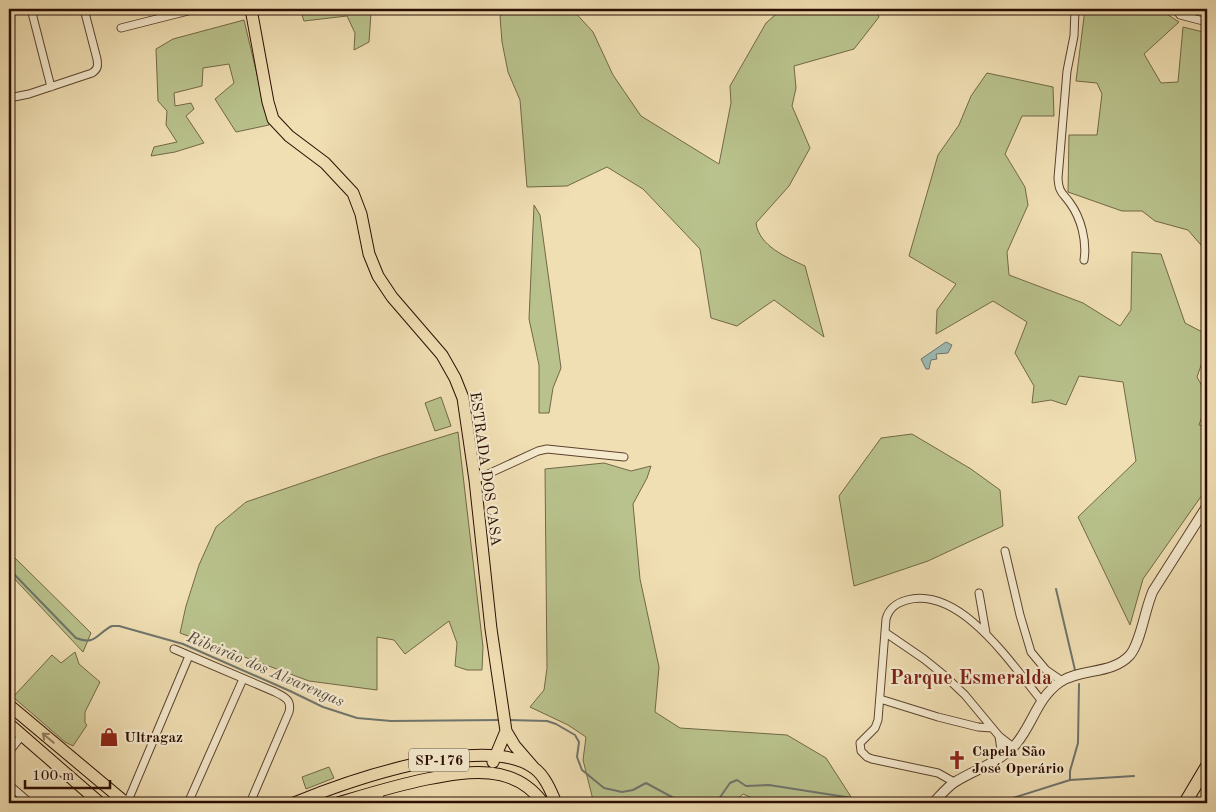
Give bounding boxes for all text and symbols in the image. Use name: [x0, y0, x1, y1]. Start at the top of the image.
street label: ESTRADA DOS CASA: [466, 391, 503, 548]
water label: Ribeirão dos Alvarengas: [183, 629, 346, 710]
district label: Parque Esmeralda: [890, 669, 1052, 689]
shop icon: Ultragaz: [98, 726, 120, 748]
place label: Ultragaz: [124, 731, 183, 746]
one-way arrow: [42, 733, 55, 744]
place label: Capela São José Operário: [972, 745, 1064, 777]
road number: SP-176: [409, 748, 469, 772]
church icon: Capela São José Operário: [946, 749, 968, 771]
scale bar: [25, 757, 110, 789]
text: 100 m: [32, 769, 74, 784]

